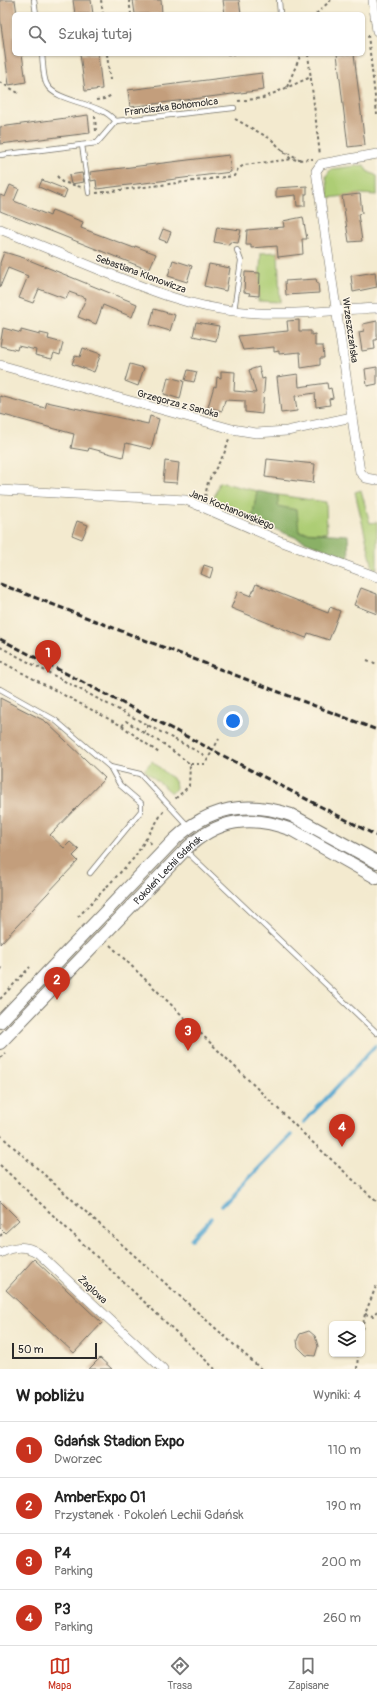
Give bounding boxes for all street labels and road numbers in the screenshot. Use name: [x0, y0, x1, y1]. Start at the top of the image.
street label: Franciszka Bohomolca: [124, 95, 219, 119]
street label: Sebastiana Klonowicza: [94, 252, 188, 296]
street label: Wrzeszczańska: [339, 297, 361, 364]
street label: Grzegorza z Sanoka: [136, 387, 220, 421]
street label: Jana Kochanowskiego: [187, 487, 277, 533]
street label: Pokoleń Lechii Gdańsk: [131, 833, 205, 907]
street label: Żaglowa: [75, 1273, 110, 1307]

